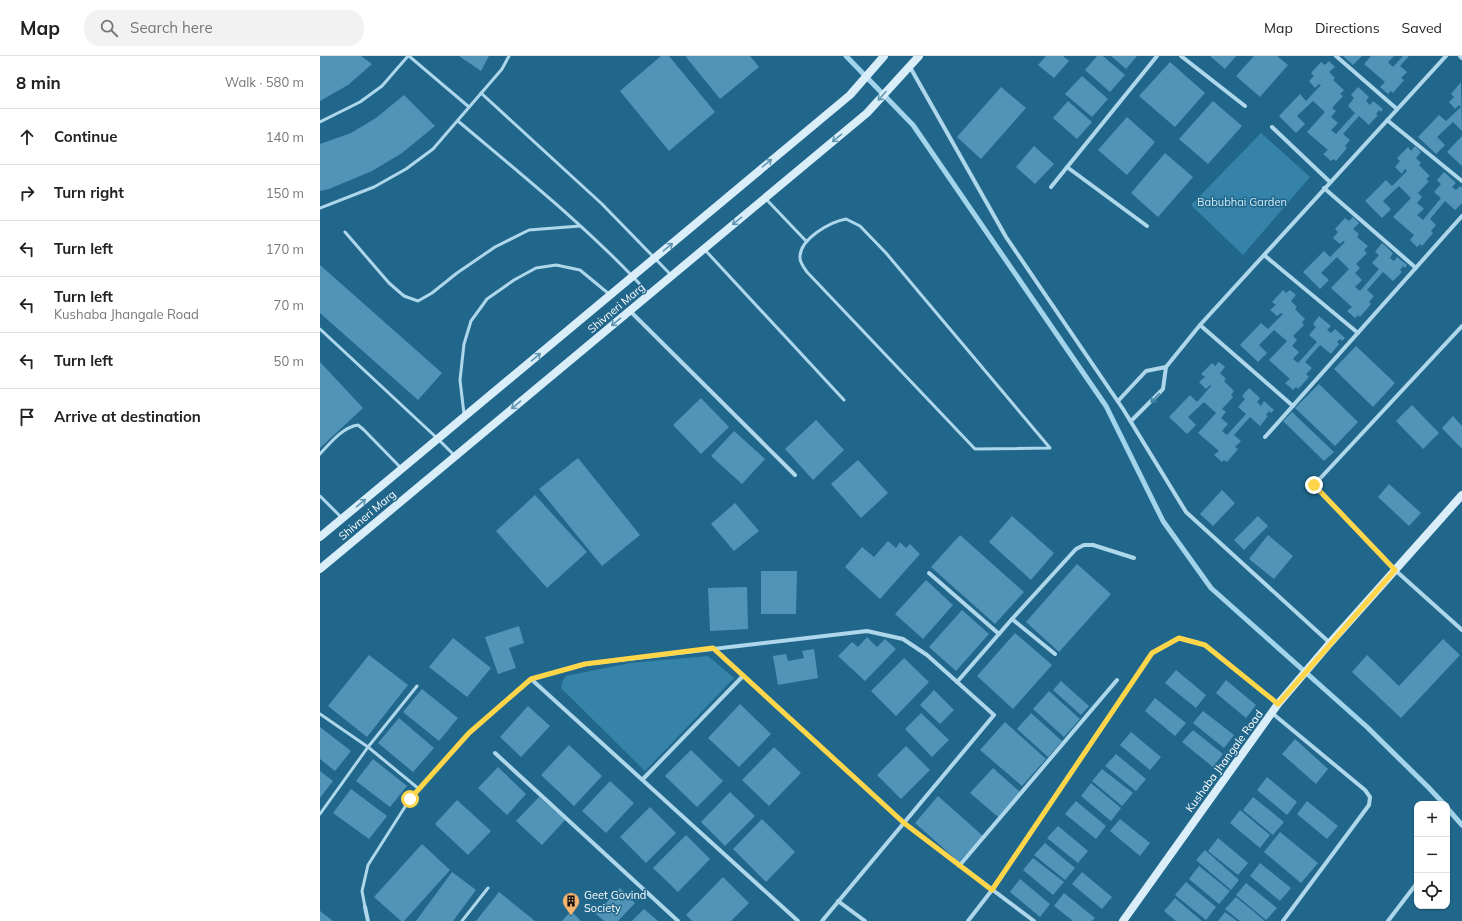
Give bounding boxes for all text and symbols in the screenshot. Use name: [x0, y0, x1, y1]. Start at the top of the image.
search box: [84, 10, 364, 46]
text: Map: [20, 16, 60, 40]
icon: search: [98, 17, 120, 39]
text: Search here: [130, 18, 213, 37]
text: Map: [1264, 19, 1293, 37]
text: Directions: [1315, 19, 1380, 37]
text: Saved: [1402, 19, 1442, 37]
text: 8 min: [16, 72, 61, 93]
text: Walk · 580 m: [225, 74, 304, 90]
one-way arrow: [878, 91, 887, 101]
icon: ahead: [16, 126, 38, 148]
text: Continue: [54, 127, 117, 146]
text: 140 m: [266, 129, 304, 145]
one-way arrow: [832, 133, 843, 142]
one-way arrow: [762, 159, 773, 168]
icon: right: [16, 182, 38, 204]
text: Turn right: [54, 183, 124, 202]
text: 150 m: [266, 185, 304, 201]
park label: Babubhai Garden: [1197, 195, 1287, 209]
one-way arrow: [732, 216, 743, 225]
icon: left: [16, 238, 38, 260]
text: Turn left: [54, 239, 113, 258]
text: 170 m: [266, 241, 304, 257]
one-way arrow: [662, 242, 673, 251]
street label: Shivneri Marg: [585, 280, 647, 336]
text: Turn left: [54, 287, 113, 306]
icon: left: [16, 294, 38, 316]
text: 70 m: [274, 297, 304, 313]
text: Kushaba Jhangale Road: [54, 306, 199, 322]
one-way arrow: [611, 318, 621, 327]
icon: left: [16, 350, 38, 372]
text: Turn left: [54, 351, 113, 370]
text: 50 m: [274, 353, 304, 369]
one-way arrow: [530, 353, 541, 362]
one-way arrow: [1151, 392, 1160, 403]
one-way arrow: [511, 401, 522, 410]
icon: arrive: [16, 406, 38, 428]
text: Arrive at destination: [54, 407, 201, 426]
route end: [1305, 476, 1323, 494]
street label: Shivneri Marg: [336, 487, 398, 543]
one-way arrow: [355, 499, 366, 508]
street label: Kushaba Jhangale Road: [1182, 707, 1266, 815]
route start: [401, 790, 419, 808]
map controls: [1414, 801, 1450, 909]
button: +: [1414, 801, 1450, 837]
button: −: [1414, 837, 1450, 873]
button: locate: [1414, 873, 1450, 909]
place label: Geet Govind Society: [584, 888, 646, 915]
building icon: Geet Govind Society: [561, 891, 581, 916]

